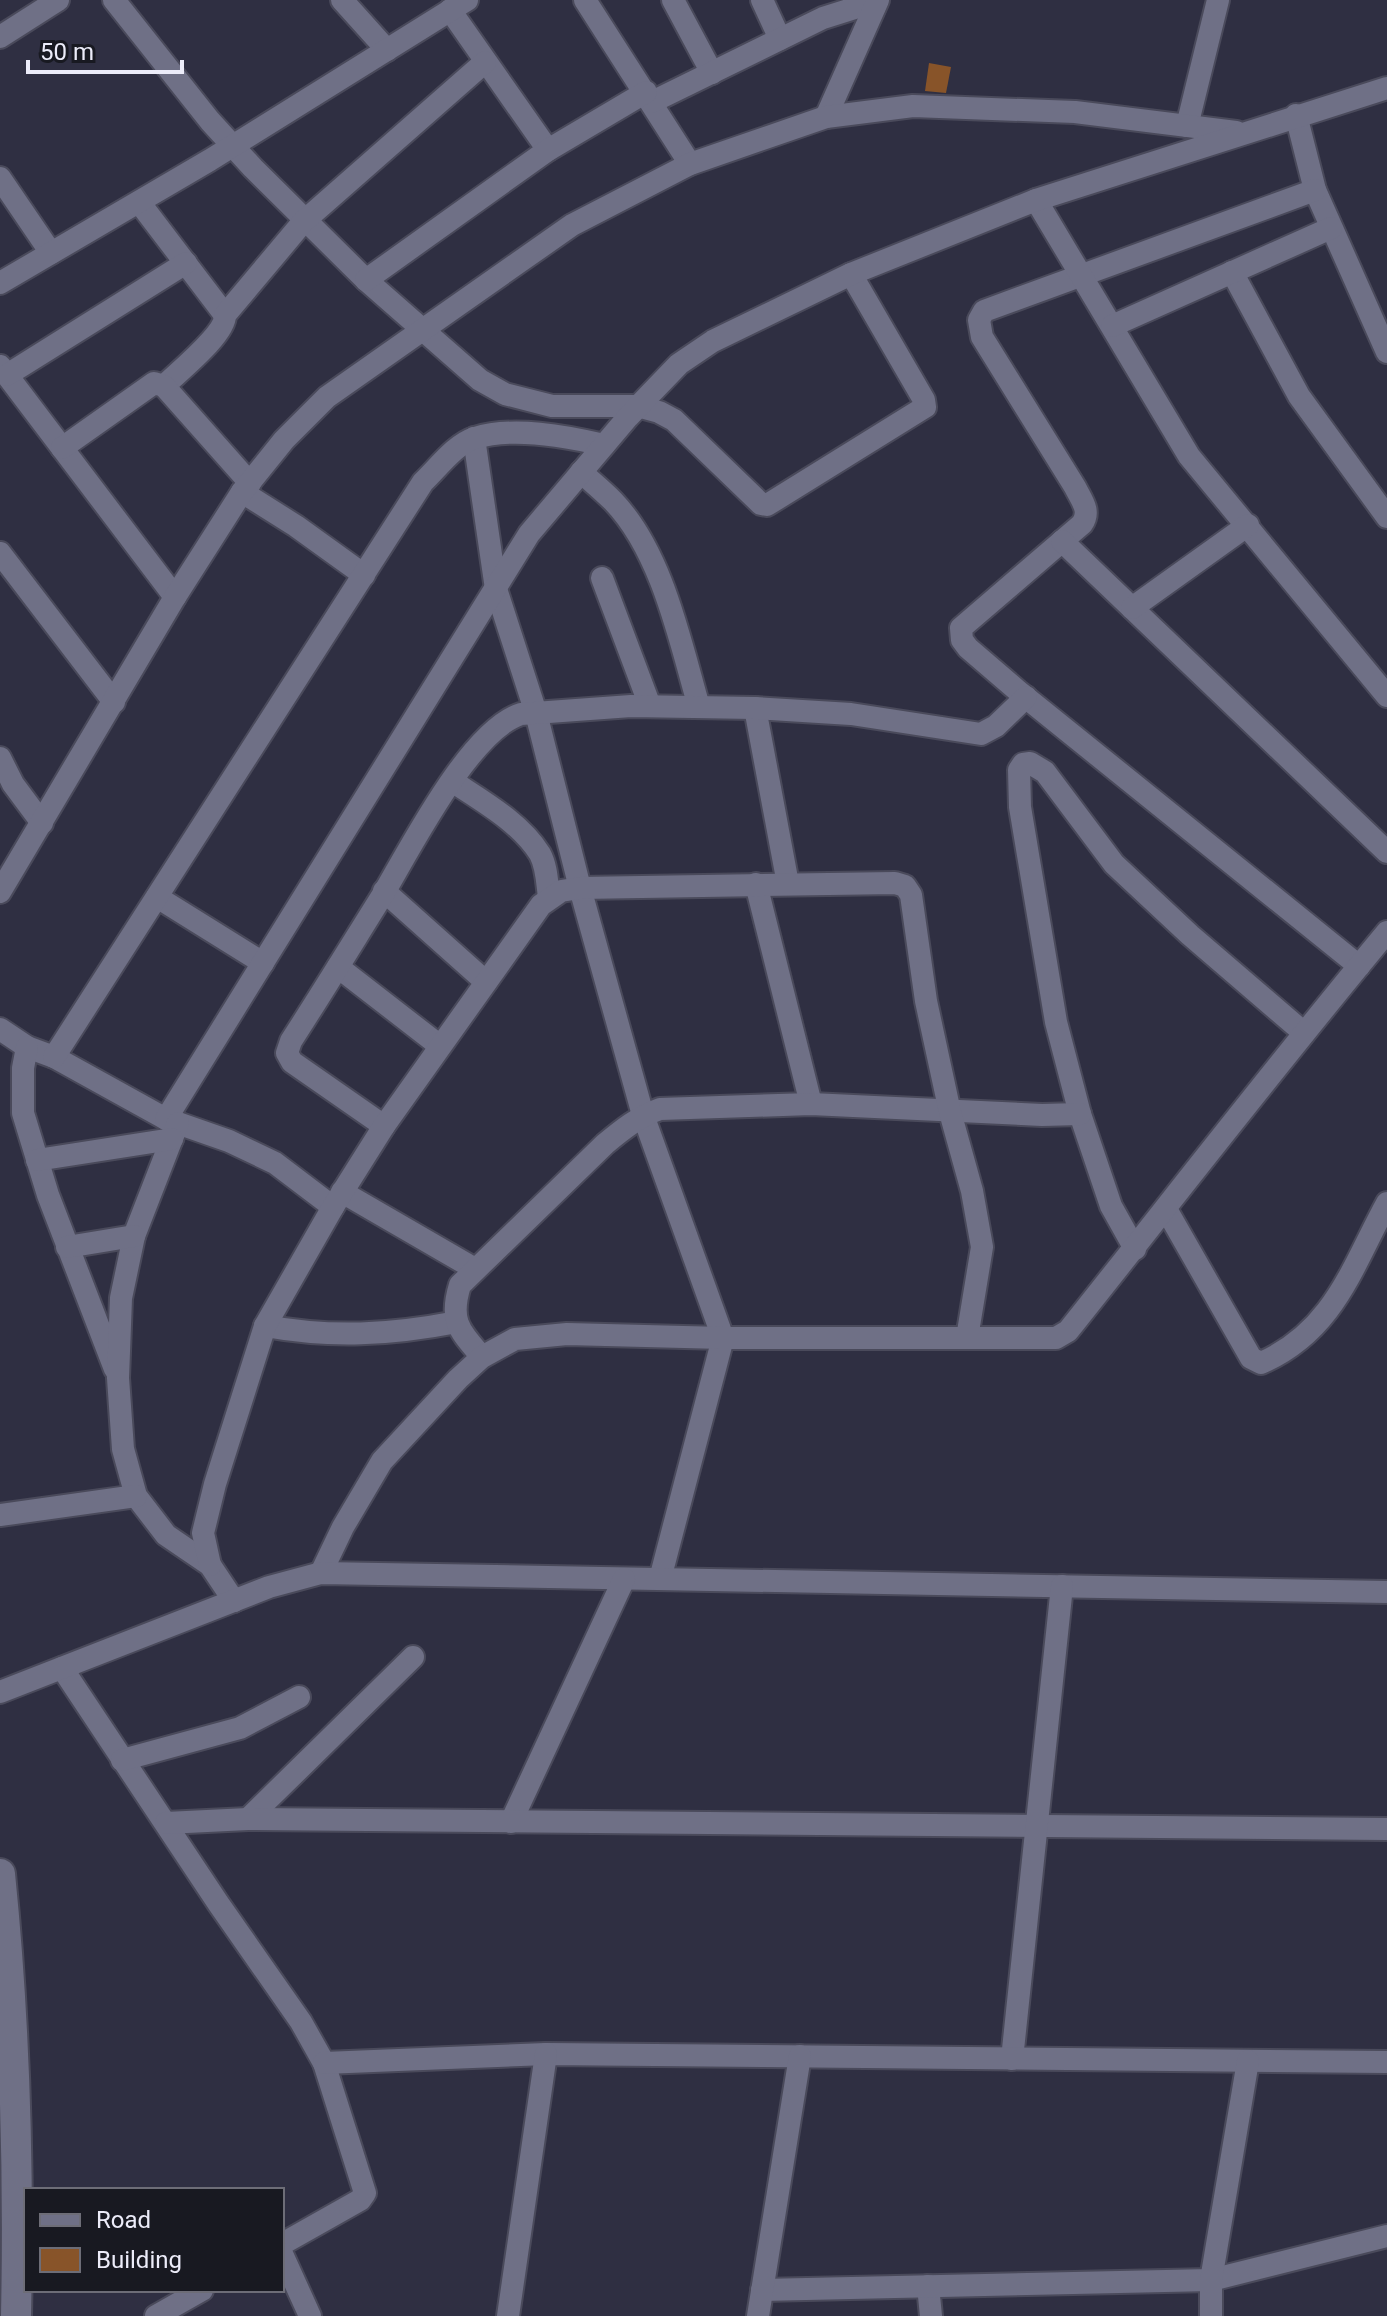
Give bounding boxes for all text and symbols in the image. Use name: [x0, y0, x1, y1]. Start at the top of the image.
scale bar: [28, 24, 182, 74]
text: 50 m: [40, 38, 94, 66]
legend: [24, 2188, 284, 2292]
text: Road: [96, 2206, 151, 2234]
text: Building: [96, 2246, 182, 2274]

